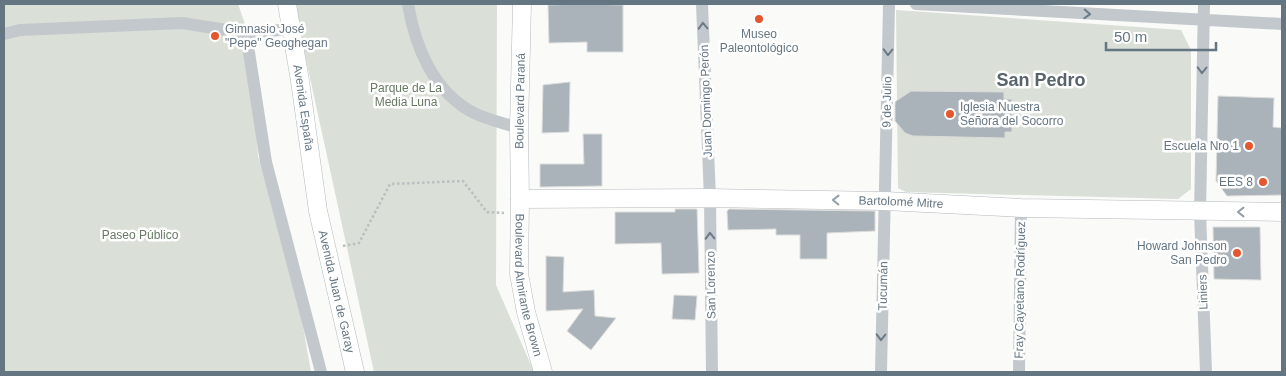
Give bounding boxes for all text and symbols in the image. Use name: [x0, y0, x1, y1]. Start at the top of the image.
one-way arrow: [1083, 8, 1091, 19]
marker: Museo Paleontológico: [753, 13, 765, 25]
scale bar: [1106, 20, 1216, 52]
place label: Gimnasio José "Pepe" Geoghegan: [225, 22, 328, 50]
one-way arrow: [698, 22, 709, 30]
place label: Museo Paleontológico: [720, 27, 799, 55]
text: 50 m: [1114, 28, 1147, 45]
marker: Gimnasio José "Pepe" Geoghegan: [209, 30, 221, 42]
street label: Juan Domingo Perón: [697, 44, 715, 158]
one-way arrow: [883, 49, 893, 57]
street label: Boulevard Paraná: [512, 53, 528, 149]
street label: Avenida España: [290, 63, 317, 152]
one-way arrow: [1197, 66, 1207, 74]
district label: San Pedro: [996, 70, 1086, 90]
street label: 9 de Julio: [880, 76, 894, 128]
park label: Parque de La Media Luna: [370, 81, 442, 109]
place label: Iglesia Nuestra Señora del Socorro: [960, 100, 1064, 128]
marker: Iglesia Nuestra Señora del Socorro: [944, 108, 956, 120]
place label: Escuela Nro 1: [1164, 139, 1239, 153]
marker: Escuela Nro 1: [1243, 140, 1255, 152]
place label: EES 8: [1219, 175, 1253, 189]
marker: EES 8: [1257, 176, 1269, 188]
street label: Bartolomé Mitre: [858, 194, 944, 211]
one-way arrow: [832, 195, 840, 205]
one-way arrow: [1237, 207, 1245, 217]
street label: Boulevard Almirante Brown: [511, 213, 545, 358]
street label: Fray Cayetano Rodríguez: [1012, 221, 1028, 359]
park label: Paseo Público: [102, 228, 179, 242]
street label: Avenida Juan de Garay: [316, 229, 357, 354]
one-way arrow: [705, 232, 715, 240]
place label: Howard Johnson San Pedro: [1137, 239, 1227, 267]
marker: Howard Johnson San Pedro: [1231, 247, 1243, 259]
street label: San Lorenzo: [703, 251, 719, 319]
street label: Tucumán: [876, 261, 890, 311]
street label: Liniers: [1195, 274, 1211, 310]
one-way arrow: [876, 333, 887, 341]

